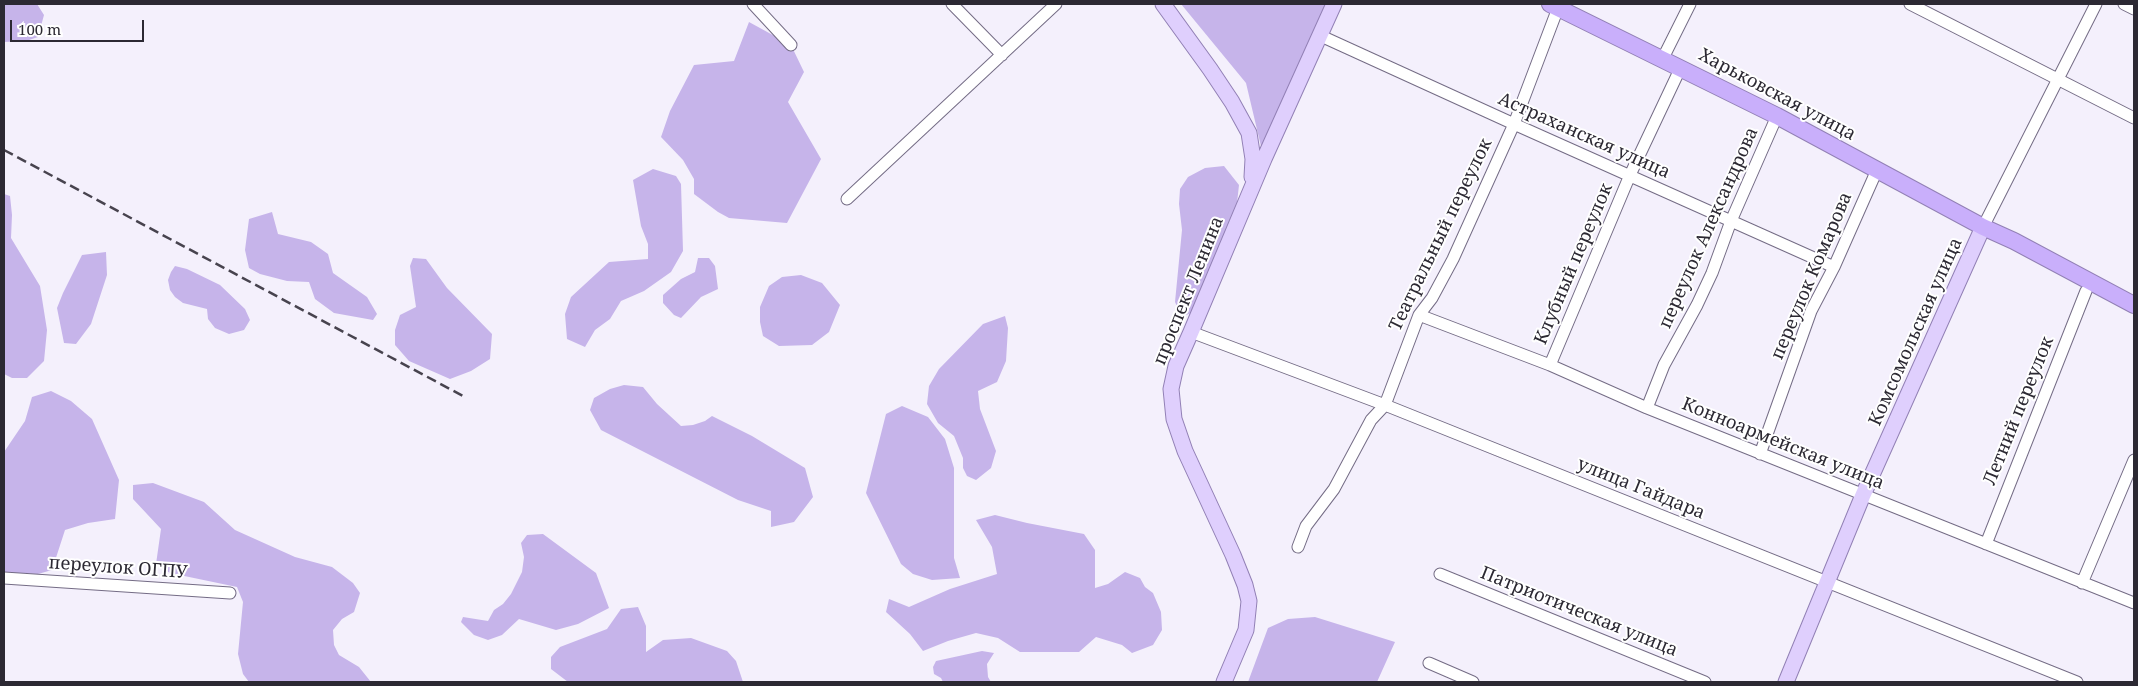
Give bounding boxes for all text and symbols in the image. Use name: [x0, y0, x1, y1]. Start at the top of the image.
scale bar: [12, 10, 146, 42]
text: 100 m: [18, 19, 61, 39]
street label: Харьковская улица: [1695, 44, 1859, 146]
street label: Астраханская улица: [1495, 88, 1673, 184]
street label: переулок Александрова: [1655, 124, 1763, 332]
street label: Театральный переулок: [1385, 135, 1497, 335]
street label: Клубный переулок: [1530, 180, 1618, 348]
street label: переулок Комарова: [1767, 189, 1857, 363]
street label: проспект Ленина: [1149, 214, 1229, 368]
street label: Комсомольская улица: [1865, 235, 1967, 429]
street label: Летний переулок: [1979, 334, 2059, 488]
street label: Конноармейская улица: [1679, 393, 1887, 495]
street label: улица Гайдара: [1574, 454, 1708, 524]
street label: переулок ОГПУ: [48, 552, 188, 584]
street label: Патриотическая улица: [1477, 562, 1681, 662]

